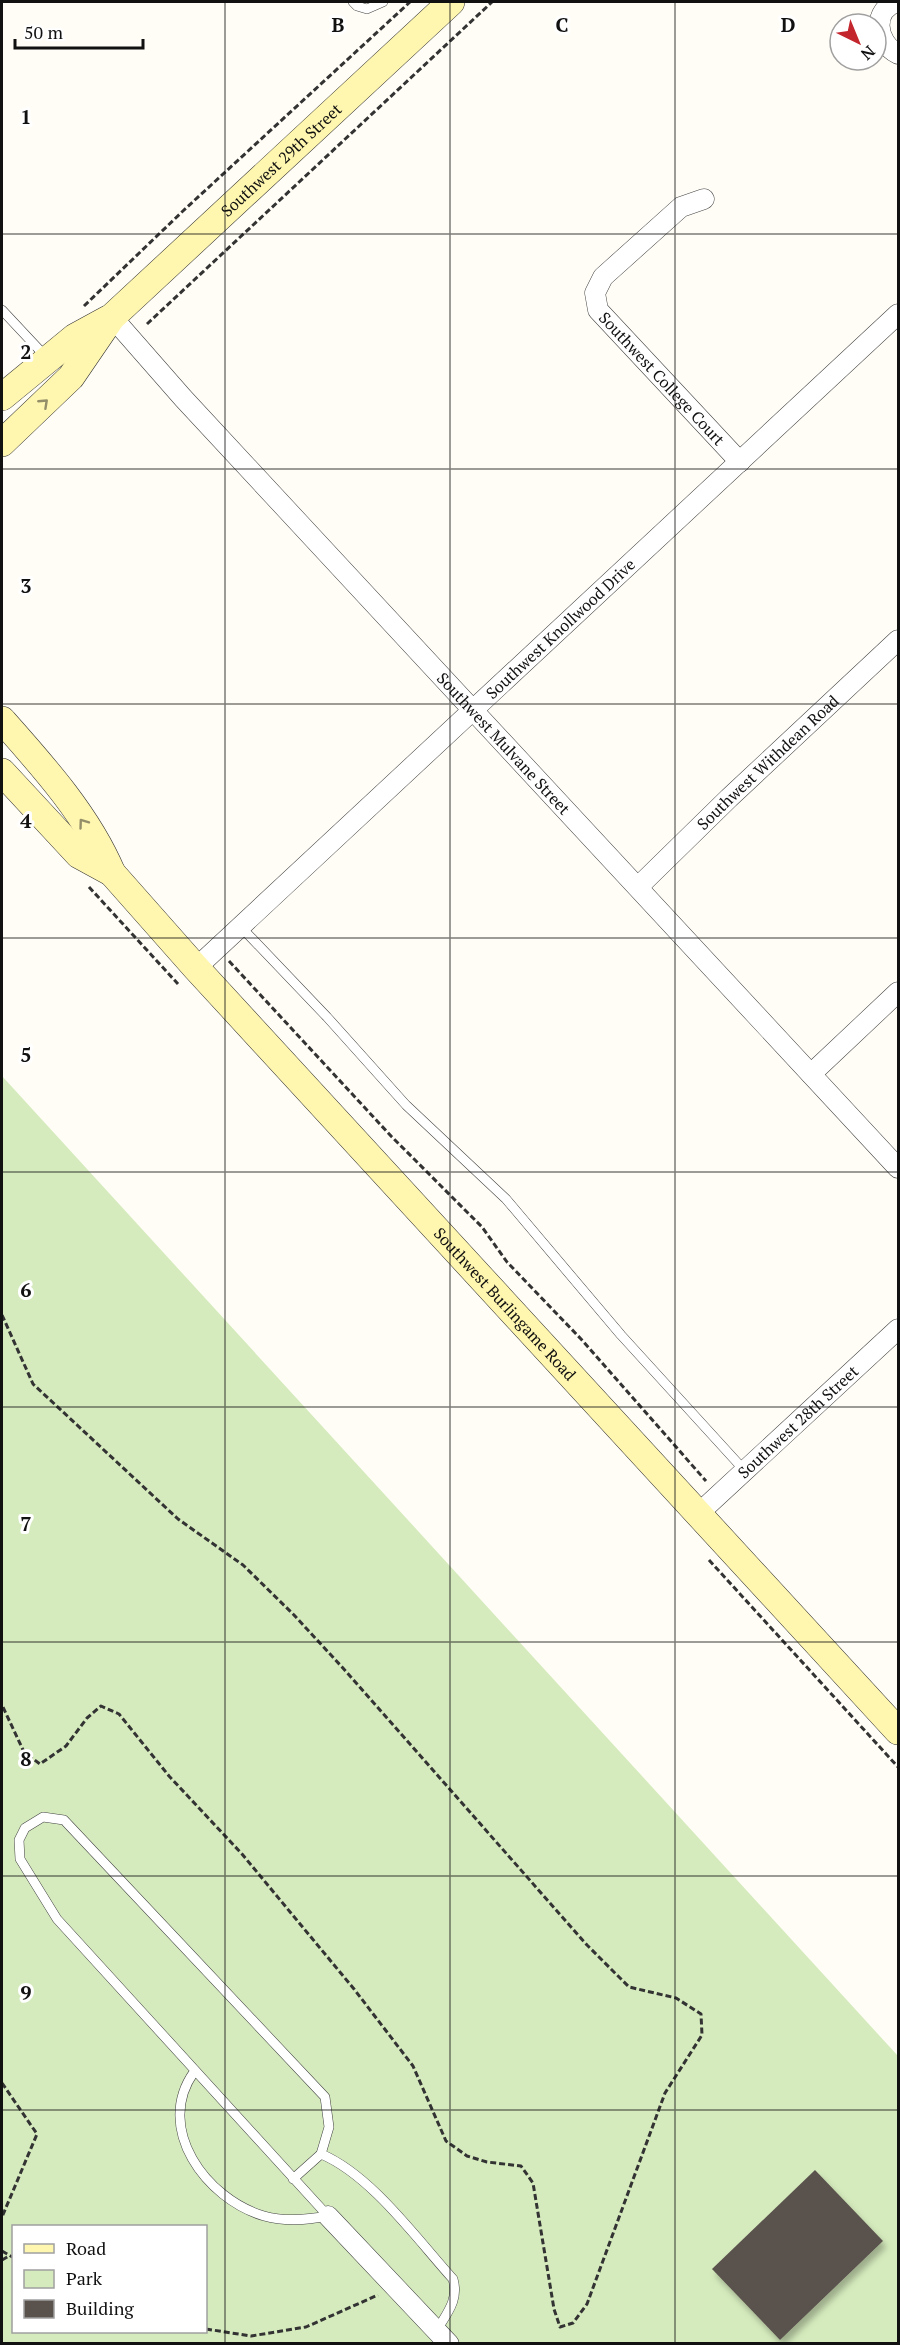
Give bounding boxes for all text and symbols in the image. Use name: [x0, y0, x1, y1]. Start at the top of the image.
text: B: [332, 11, 345, 38]
text: C: [555, 11, 569, 38]
text: D: [781, 11, 795, 38]
scale bar: [15, 12, 142, 50]
north arrow: [828, 12, 888, 72]
text: 50 m: [24, 20, 64, 44]
text: N: [856, 41, 880, 65]
street label: Southwest 29th Street: [216, 98, 346, 221]
text: 1: [20, 103, 32, 130]
street label: Southwest College Court: [594, 307, 730, 450]
text: 2: [20, 338, 32, 365]
one-way arrow: [37, 399, 48, 410]
street label: Southwest Knollwood Drive: [481, 553, 640, 704]
text: 3: [20, 572, 32, 599]
street label: Southwest Mulvane Street: [432, 668, 575, 819]
street label: Southwest Withdean Road: [692, 690, 844, 835]
text: 4: [20, 807, 32, 834]
one-way arrow: [80, 818, 91, 829]
text: 5: [20, 1041, 32, 1068]
street label: Southwest Burlingame Road: [429, 1223, 581, 1385]
text: 6: [20, 1276, 32, 1303]
street label: Southwest 28th Street: [733, 1360, 863, 1483]
text: 7: [20, 1510, 32, 1537]
text: 8: [20, 1745, 32, 1772]
text: 9: [20, 1979, 32, 2006]
legend: [12, 2225, 207, 2333]
text: Road: [66, 2236, 106, 2260]
text: Park: [66, 2266, 103, 2290]
text: Building: [66, 2296, 134, 2320]

